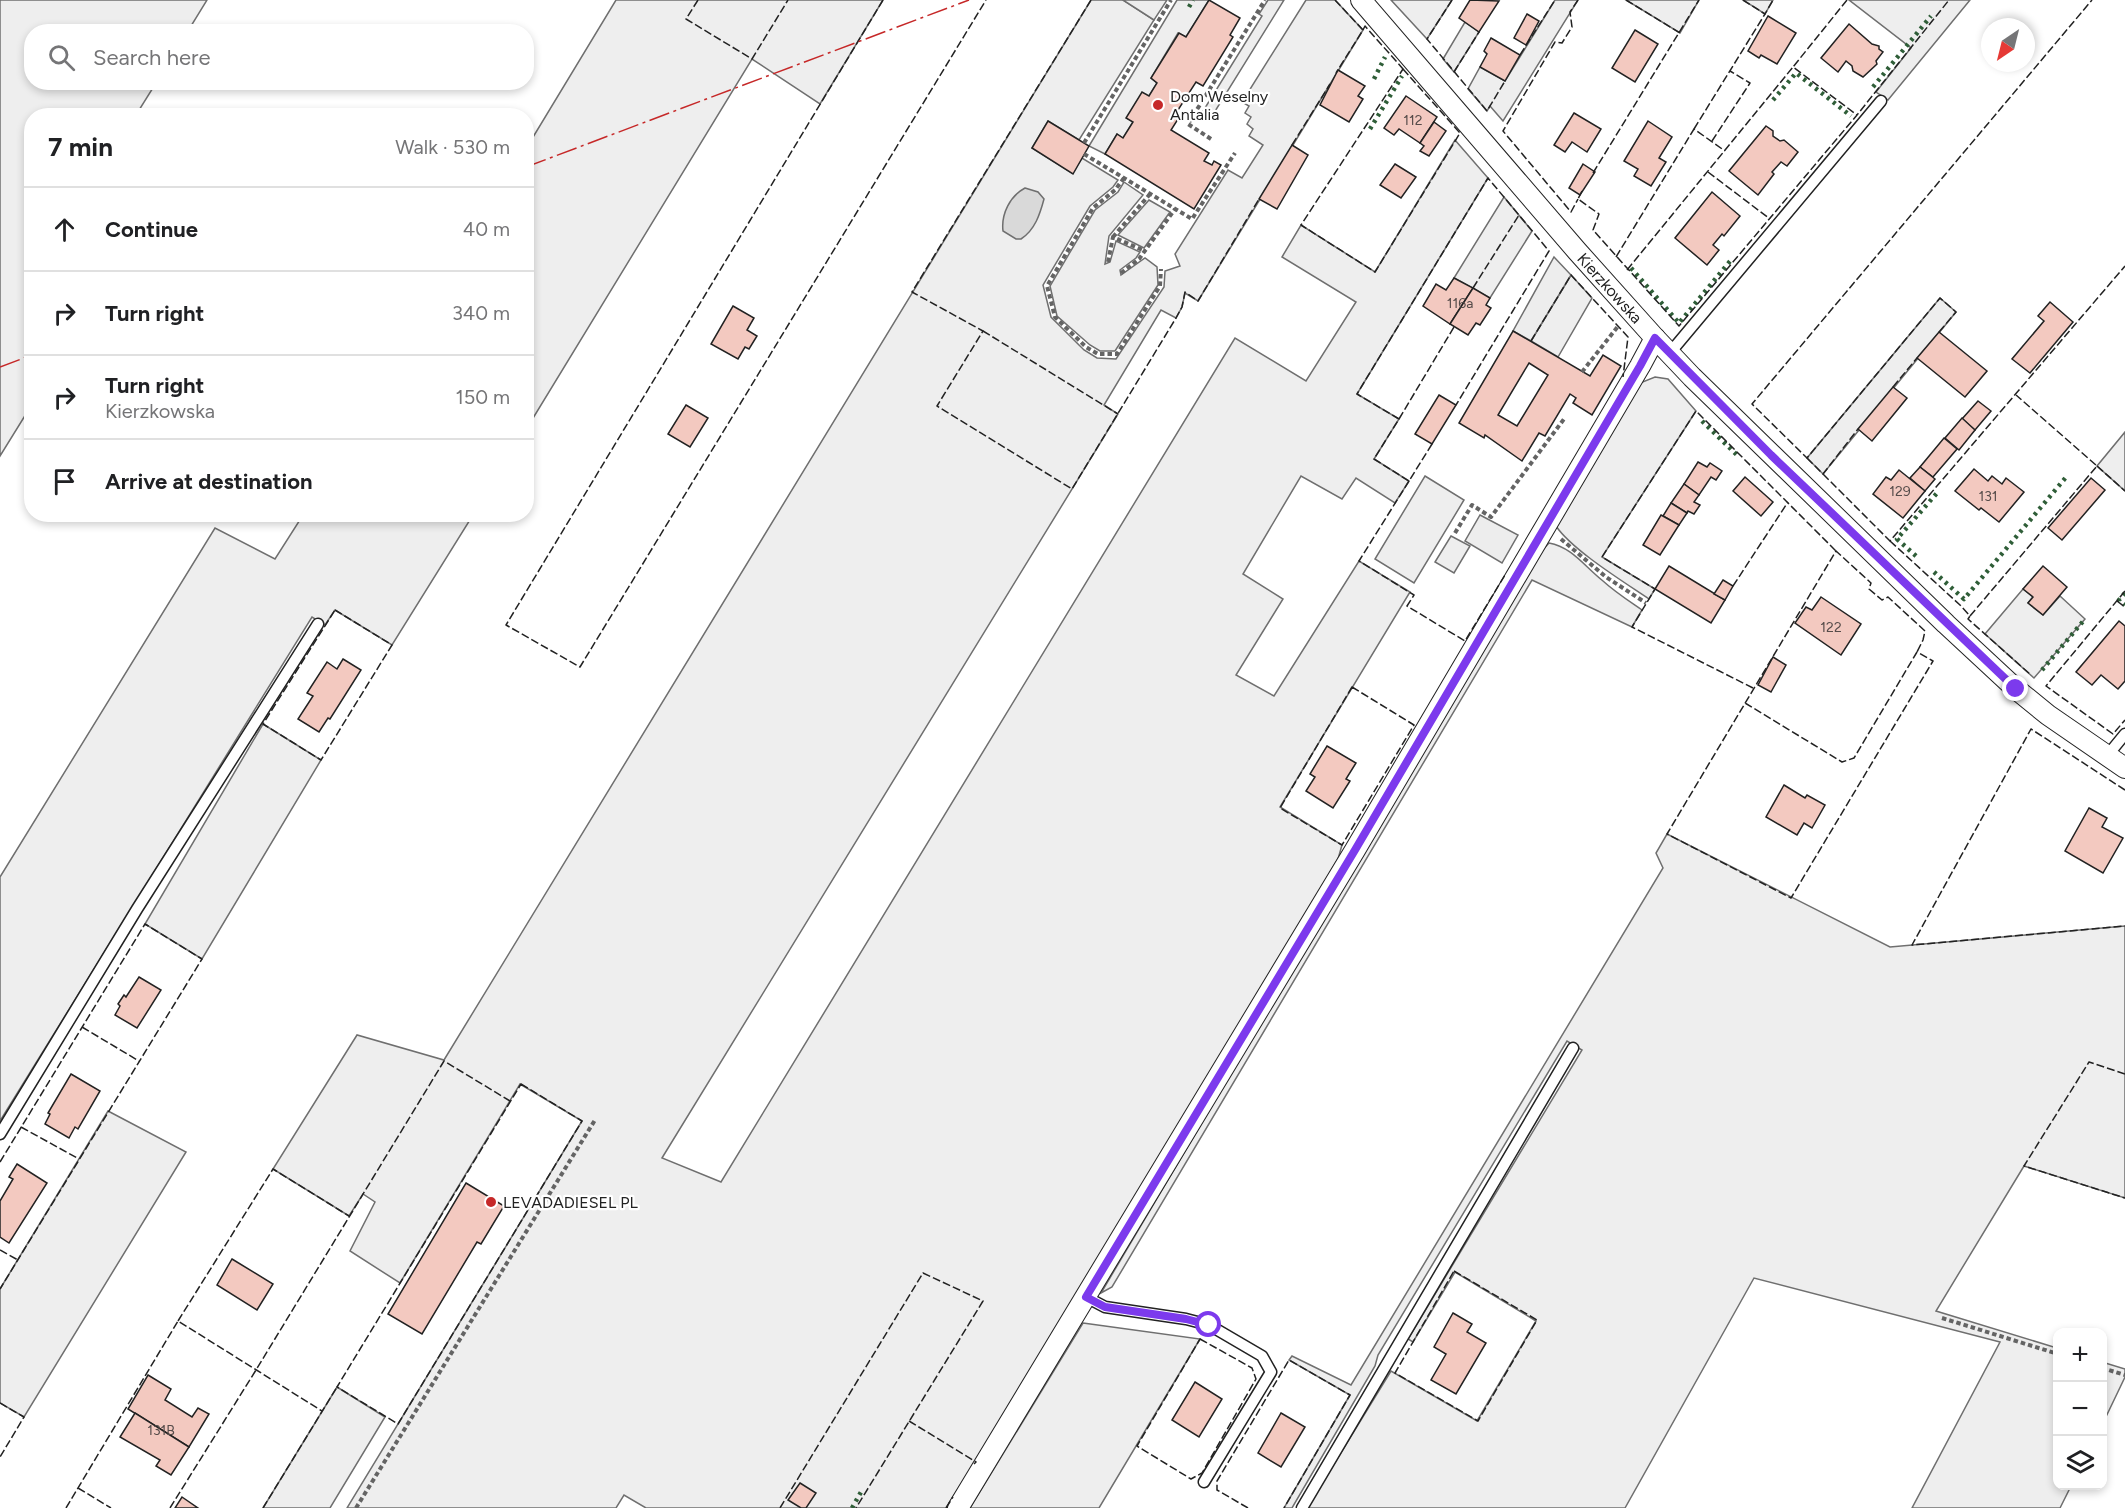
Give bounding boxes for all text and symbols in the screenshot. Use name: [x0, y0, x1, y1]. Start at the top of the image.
north arrow: [1981, 18, 2035, 72]
search box: [24, 24, 534, 90]
icon: search: [45, 41, 78, 74]
text: Search here: [93, 44, 211, 71]
place label: Dom Weselny Antalia: [1170, 87, 1269, 124]
marker: Dom Weselny Antalia: [1151, 98, 1165, 112]
house number: 112: [1403, 112, 1423, 129]
text: 7 min: [48, 131, 113, 163]
text: Walk · 530 m: [395, 135, 510, 159]
icon: ahead: [48, 213, 81, 246]
text: Continue: [105, 216, 198, 243]
text: 40 m: [463, 217, 510, 241]
street label: Kierzkowska: [1573, 249, 1646, 327]
house number: 116a: [1447, 295, 1473, 312]
icon: right: [48, 297, 81, 330]
text: Turn right: [105, 300, 204, 327]
text: 340 m: [452, 301, 510, 325]
text: Turn right: [105, 372, 204, 399]
icon: right: [48, 381, 81, 414]
text: 150 m: [455, 385, 510, 409]
text: Kierzkowska: [105, 399, 215, 423]
icon: arrive: [48, 465, 81, 498]
text: Arrive at destination: [105, 468, 313, 495]
house number: 129: [1889, 483, 1911, 500]
house number: 131: [1978, 488, 1998, 505]
house number: 122: [1820, 619, 1842, 636]
route end: [2002, 675, 2028, 701]
place label: LEVADADIESEL PL: [503, 1193, 639, 1212]
marker: LEVADADIESEL PL: [484, 1195, 498, 1209]
route start: [1195, 1311, 1221, 1337]
map controls: [2053, 1328, 2107, 1490]
button: +: [2053, 1328, 2107, 1382]
button: −: [2053, 1382, 2107, 1436]
house number: 131B: [147, 1422, 175, 1439]
button: layers: [2053, 1436, 2107, 1490]

